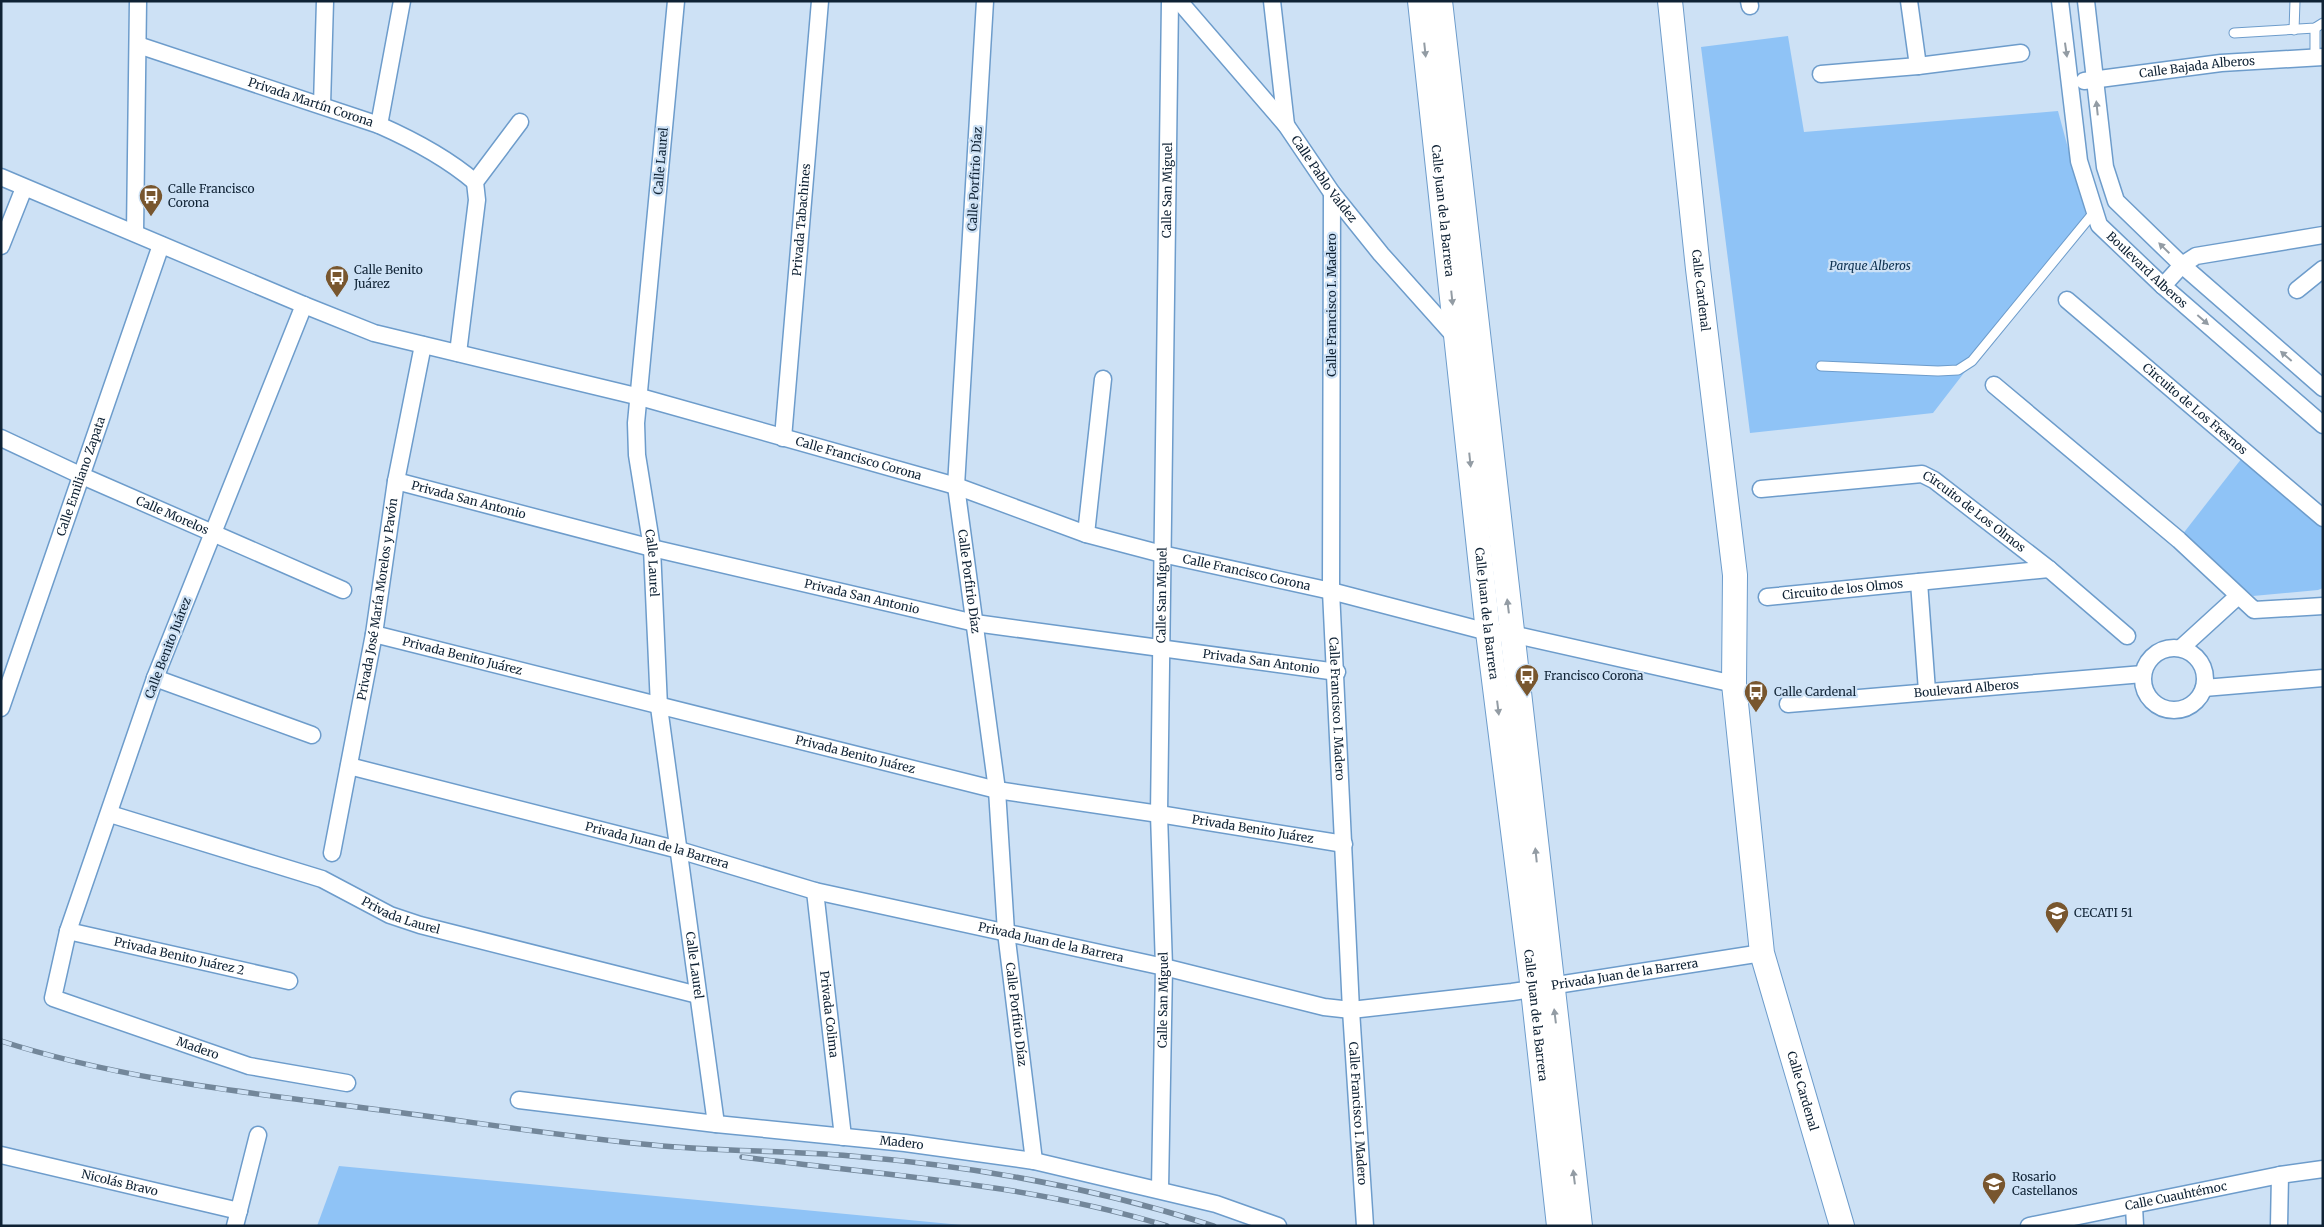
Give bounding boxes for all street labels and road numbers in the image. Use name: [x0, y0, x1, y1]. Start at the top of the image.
street label: Calle Bajada Alberos: [2138, 53, 2256, 81]
street label: Privada Martín Corona: [246, 74, 376, 130]
street label: Calle Laurel: [650, 126, 671, 195]
street label: Calle Porfirio Díaz: [964, 126, 985, 231]
street label: Calle Pablo Valdez: [1288, 133, 1361, 226]
street label: Calle San Miguel: [1159, 142, 1175, 238]
street label: Calle Juan de la Barrera: [1429, 144, 1458, 278]
street label: Privada Tabachines: [789, 163, 813, 277]
street label: Boulevard Alberos: [2104, 228, 2191, 311]
street label: Calle Francisco I. Madero: [1324, 233, 1339, 377]
street label: Calle Cardenal: [1689, 249, 1713, 332]
street label: Circuito de Los Fresnos: [2140, 360, 2251, 458]
street label: Calle Emiliano Zapata: [53, 414, 108, 538]
street label: Calle Francisco Corona: [794, 433, 924, 483]
street label: Circuito de Los Olmos: [1920, 468, 2029, 555]
street label: Privada San Antonio: [410, 477, 528, 522]
street label: Calle Morelos: [134, 492, 211, 537]
street label: Privada José María Morelos y Pavón: [353, 497, 400, 701]
street label: Calle Laurel: [642, 528, 662, 597]
street label: Calle Porfirio Díaz: [955, 528, 984, 634]
street label: Calle San Miguel: [1153, 547, 1170, 643]
street label: Calle Juan de la Barrera: [1472, 547, 1502, 681]
street label: Calle Francisco Corona: [1181, 551, 1313, 593]
street label: Privada San Antonio: [803, 576, 921, 617]
street label: Circuito de los Olmos: [1782, 576, 1904, 602]
street label: Calle Benito Juárez: [141, 595, 194, 701]
street label: Privada Benito Juárez: [401, 633, 524, 678]
street label: Calle Francisco I. Madero: [1326, 637, 1348, 781]
street label: Privada San Antonio: [1202, 646, 1321, 677]
street label: Boulevard Alberos: [1913, 677, 2020, 700]
street label: Privada Benito Juárez: [794, 732, 917, 776]
street label: Privada Benito Juárez: [1191, 811, 1315, 846]
street label: Privada Juan de la Barrera: [584, 818, 731, 872]
street label: Privada Laurel: [359, 893, 442, 937]
street label: Privada Juan de la Barrera: [977, 919, 1126, 965]
street label: Calle Laurel: [683, 931, 707, 1000]
street label: Privada Benito Juárez 2: [113, 934, 246, 978]
street label: Calle Juan de la Barrera: [1521, 949, 1551, 1083]
street label: Calle San Miguel: [1155, 952, 1171, 1048]
street label: Privada Juan de la Barrera: [1550, 955, 1700, 993]
street label: Calle Porfirio Díaz: [1003, 962, 1030, 1068]
street label: Privada Colima: [817, 970, 842, 1059]
street label: Madero: [175, 1033, 221, 1062]
street label: Calle Francisco I. Madero: [1346, 1041, 1370, 1185]
street label: Calle Cardenal: [1784, 1049, 1822, 1133]
street label: Madero: [879, 1132, 925, 1153]
street label: Nicolás Bravo: [80, 1166, 160, 1199]
street label: Calle Cuauhtémoc: [2124, 1178, 2228, 1213]

